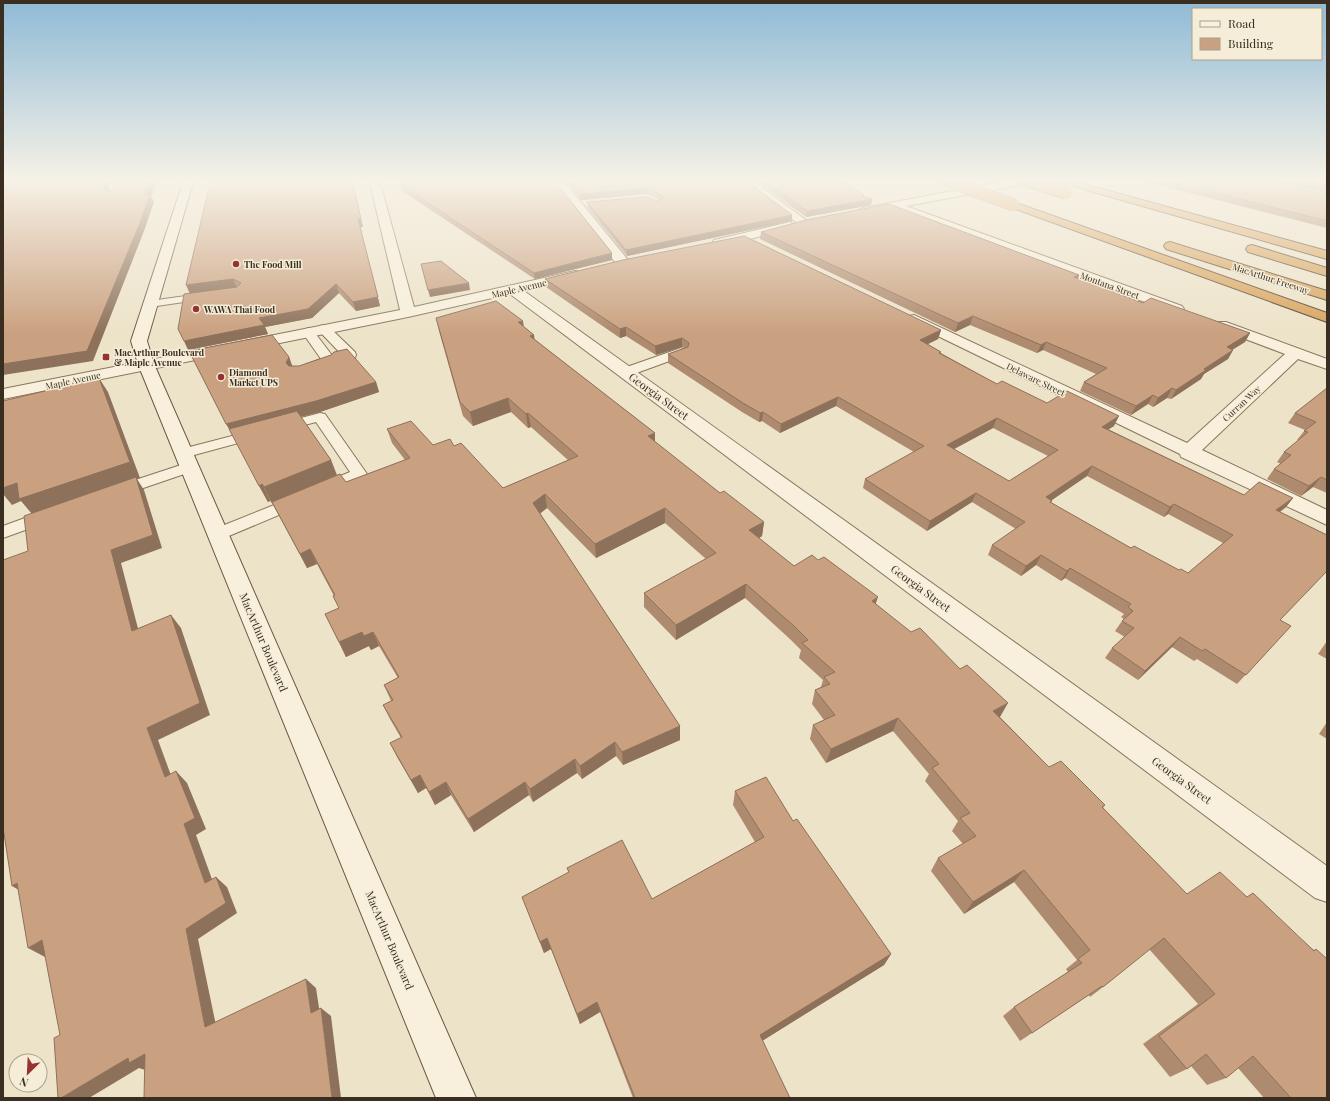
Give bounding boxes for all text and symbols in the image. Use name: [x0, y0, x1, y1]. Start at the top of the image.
legend: [1192, 8, 1322, 60]
text: Road: [1228, 15, 1255, 31]
text: Building: [1228, 35, 1274, 51]
place label: The Food Mill: [244, 258, 302, 270]
marker: The Food Mill: [231, 259, 241, 269]
street label: MacArthur Freeway: [1231, 260, 1311, 296]
street label: Montana Street: [1079, 269, 1142, 301]
street label: Maple Avenue: [490, 276, 548, 300]
place label: WAWA Thai Food: [203, 303, 276, 315]
marker: WAWA Thai Food: [191, 304, 201, 314]
place label: MacArthur Boulevard & Maple Avenue: [114, 346, 205, 368]
marker: MacArthur Boulevard & Maple Avenue: [101, 352, 111, 362]
street label: Delaware Street: [1005, 360, 1068, 399]
place label: Diamond Market UPS: [229, 366, 278, 388]
street label: Maple Avenue: [44, 368, 102, 392]
street label: Georgia Street: [626, 369, 692, 423]
marker: Diamond Market UPS: [216, 372, 226, 382]
street label: Curran Way: [1219, 382, 1263, 424]
street label: Georgia Street: [888, 561, 954, 615]
street label: MacArthur Boulevard: [236, 590, 292, 694]
street label: Georgia Street: [1149, 753, 1215, 807]
street label: MacArthur Boulevard: [362, 888, 418, 992]
north arrow: [8, 1053, 48, 1093]
text: N: [17, 1074, 30, 1091]

